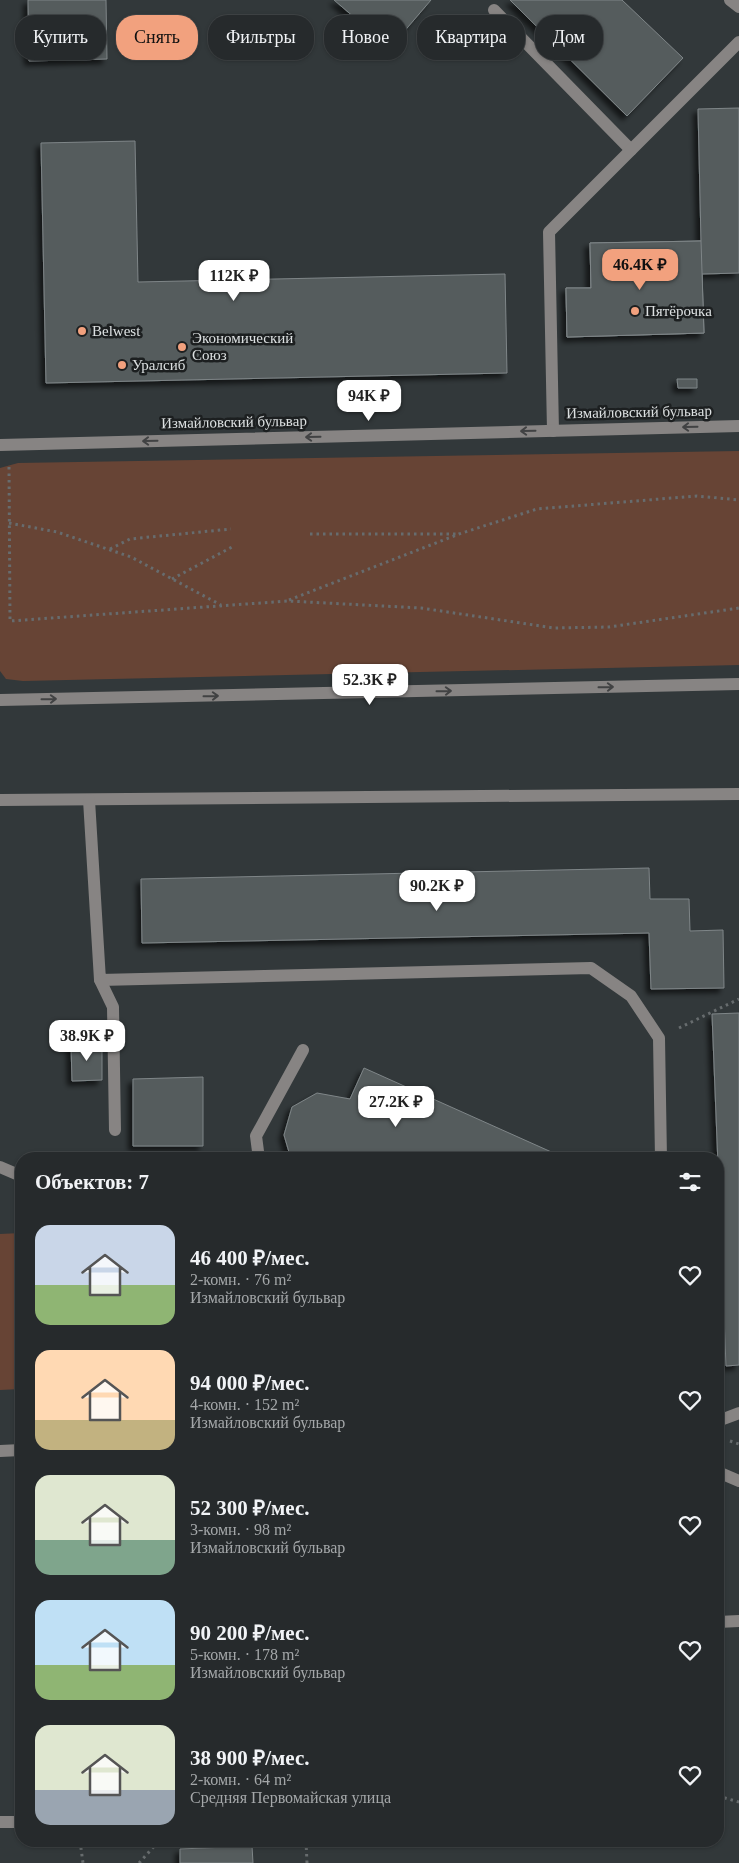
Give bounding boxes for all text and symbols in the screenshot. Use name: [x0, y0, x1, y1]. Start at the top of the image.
chip: Купить: [15, 15, 106, 60]
chip: Снять: [116, 15, 198, 60]
chip: Фильтры: [208, 15, 314, 60]
chip: Новое: [324, 15, 407, 60]
chip: Квартира: [417, 15, 525, 60]
chip: Дом: [535, 15, 603, 60]
pin: 46.4K ₽: [594, 248, 686, 291]
text: 46.4K ₽: [613, 256, 667, 273]
pin: 112K ₽: [193, 260, 275, 302]
text: 112K ₽: [210, 267, 258, 284]
place label: Пятёрочка: [645, 303, 712, 319]
marker: Пятёрочка: [629, 305, 641, 317]
place label: Belwest: [92, 323, 141, 339]
marker: Belwest: [76, 325, 88, 337]
place label: Экономический Союз: [192, 330, 293, 363]
marker: Экономический Союз: [176, 341, 188, 353]
place label: Уралсиб: [132, 357, 186, 373]
marker: Уралсиб: [116, 359, 128, 371]
pin: 94K ₽: [334, 380, 404, 422]
text: 94K ₽: [348, 387, 390, 404]
street label: Измайловский бульвар: [566, 403, 712, 421]
street label: Измайловский бульвар: [161, 413, 307, 431]
one-way arrow: [683, 423, 699, 432]
one-way arrow: [520, 426, 536, 436]
one-way arrow: [305, 432, 321, 441]
one-way arrow: [143, 436, 159, 446]
pin: 52.3K ₽: [324, 664, 416, 706]
text: 52.3K ₽: [343, 671, 397, 688]
one-way arrow: [598, 682, 614, 692]
one-way arrow: [435, 686, 451, 696]
one-way arrow: [202, 691, 219, 701]
one-way arrow: [40, 694, 56, 704]
pin: 90.2K ₽: [391, 870, 483, 912]
text: 90.2K ₽: [410, 877, 464, 894]
pin: 38.9K ₽: [41, 1020, 133, 1062]
text: 38.9K ₽: [60, 1027, 114, 1044]
pin: 27.2K ₽: [350, 1086, 442, 1128]
text: 27.2K ₽: [369, 1093, 423, 1110]
icon: filters: [676, 1168, 704, 1196]
text: Объектов: 7: [35, 1170, 149, 1194]
icon: home: [75, 1245, 135, 1305]
text: 46 400 ₽/мес.: [190, 1246, 310, 1270]
icon: heart: [676, 1261, 704, 1289]
text: 2-комн. · 76 m²: [190, 1271, 291, 1288]
text: Измайловский бульвар: [190, 1289, 345, 1306]
icon: home: [75, 1370, 135, 1430]
text: 94 000 ₽/мес.: [190, 1371, 310, 1395]
icon: heart: [676, 1386, 704, 1414]
text: 4-комн. · 152 m²: [190, 1396, 299, 1413]
text: Измайловский бульвар: [190, 1414, 345, 1431]
icon: home: [75, 1495, 135, 1555]
text: 52 300 ₽/мес.: [190, 1496, 310, 1520]
icon: heart: [676, 1511, 704, 1539]
text: 3-комн. · 98 m²: [190, 1521, 291, 1538]
text: Измайловский бульвар: [190, 1539, 345, 1556]
icon: home: [75, 1620, 135, 1680]
text: 90 200 ₽/мес.: [190, 1621, 310, 1645]
icon: heart: [676, 1636, 704, 1664]
text: 5-комн. · 178 m²: [190, 1646, 299, 1663]
text: Измайловский бульвар: [190, 1664, 345, 1681]
icon: home: [75, 1745, 135, 1805]
text: 38 900 ₽/мес.: [190, 1746, 310, 1770]
icon: heart: [676, 1761, 704, 1789]
text: 2-комн. · 64 m²: [190, 1771, 291, 1788]
text: Средняя Первомайская улица: [190, 1789, 391, 1806]

